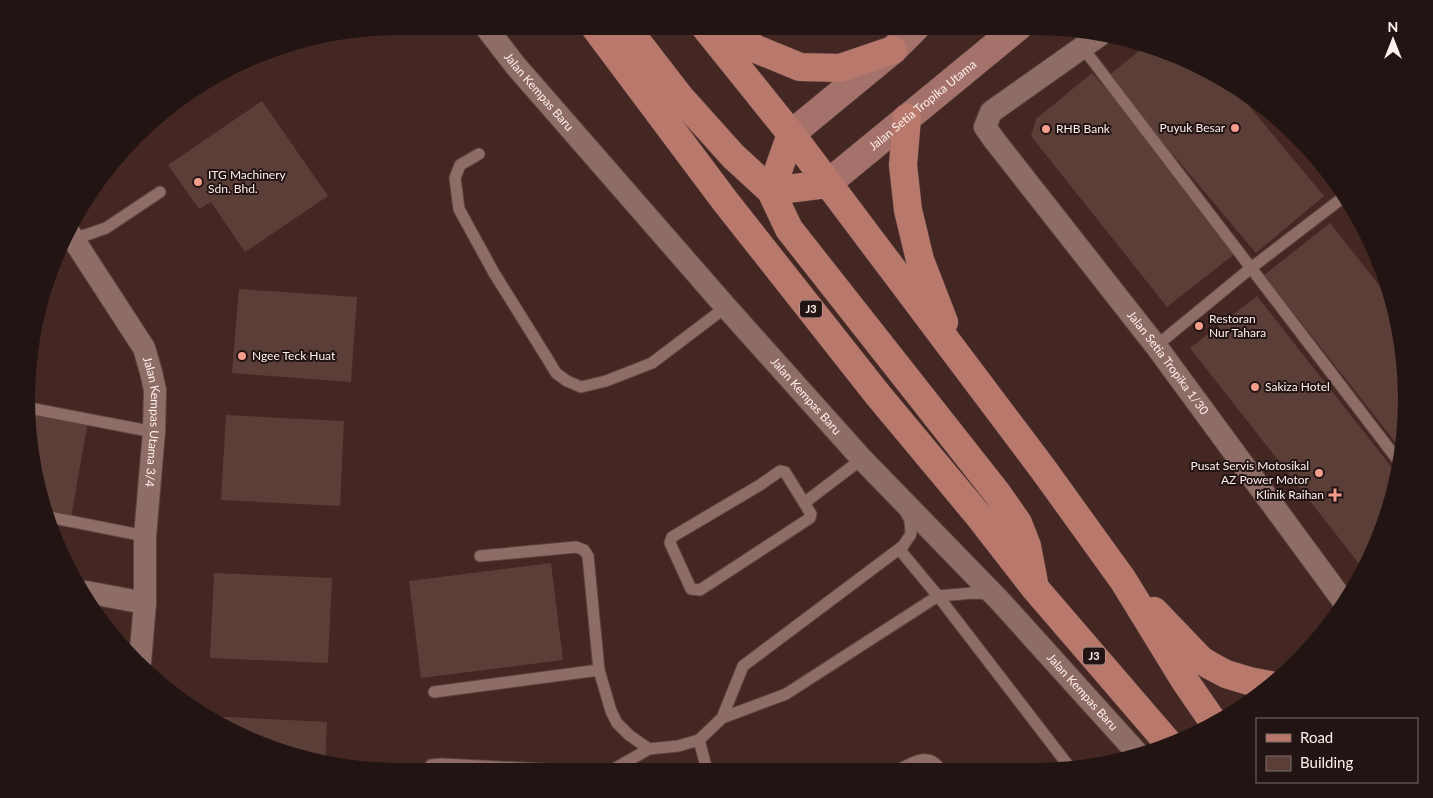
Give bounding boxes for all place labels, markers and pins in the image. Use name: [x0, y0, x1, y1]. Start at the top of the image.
place label: Puyuk Besar: [1160, 120, 1226, 135]
place label: RHB Bank: [1056, 121, 1111, 136]
marker: Puyuk Besar: [1229, 122, 1241, 134]
marker: RHB Bank: [1040, 123, 1052, 135]
place label: ITG Machinery Sdn. Bhd.: [208, 167, 287, 196]
marker: ITG Machinery Sdn. Bhd.: [192, 176, 204, 188]
place label: Restoran Nur Tahara: [1209, 311, 1266, 340]
marker: Restoran Nur Tahara: [1193, 320, 1205, 332]
place label: Ngee Teck Huat: [252, 348, 336, 363]
marker: Ngee Teck Huat: [236, 350, 248, 362]
place label: Sakiza Hotel: [1265, 379, 1330, 394]
marker: Sakiza Hotel: [1249, 381, 1261, 393]
place label: Pusat Servis Motosikal AZ Power Motor: [1190, 458, 1310, 487]
marker: Pusat Servis Motosikal AZ Power Motor: [1313, 467, 1325, 479]
place label: Klinik Raihan: [1256, 487, 1324, 502]
marker: Klinik Raihan: [1328, 488, 1342, 502]

